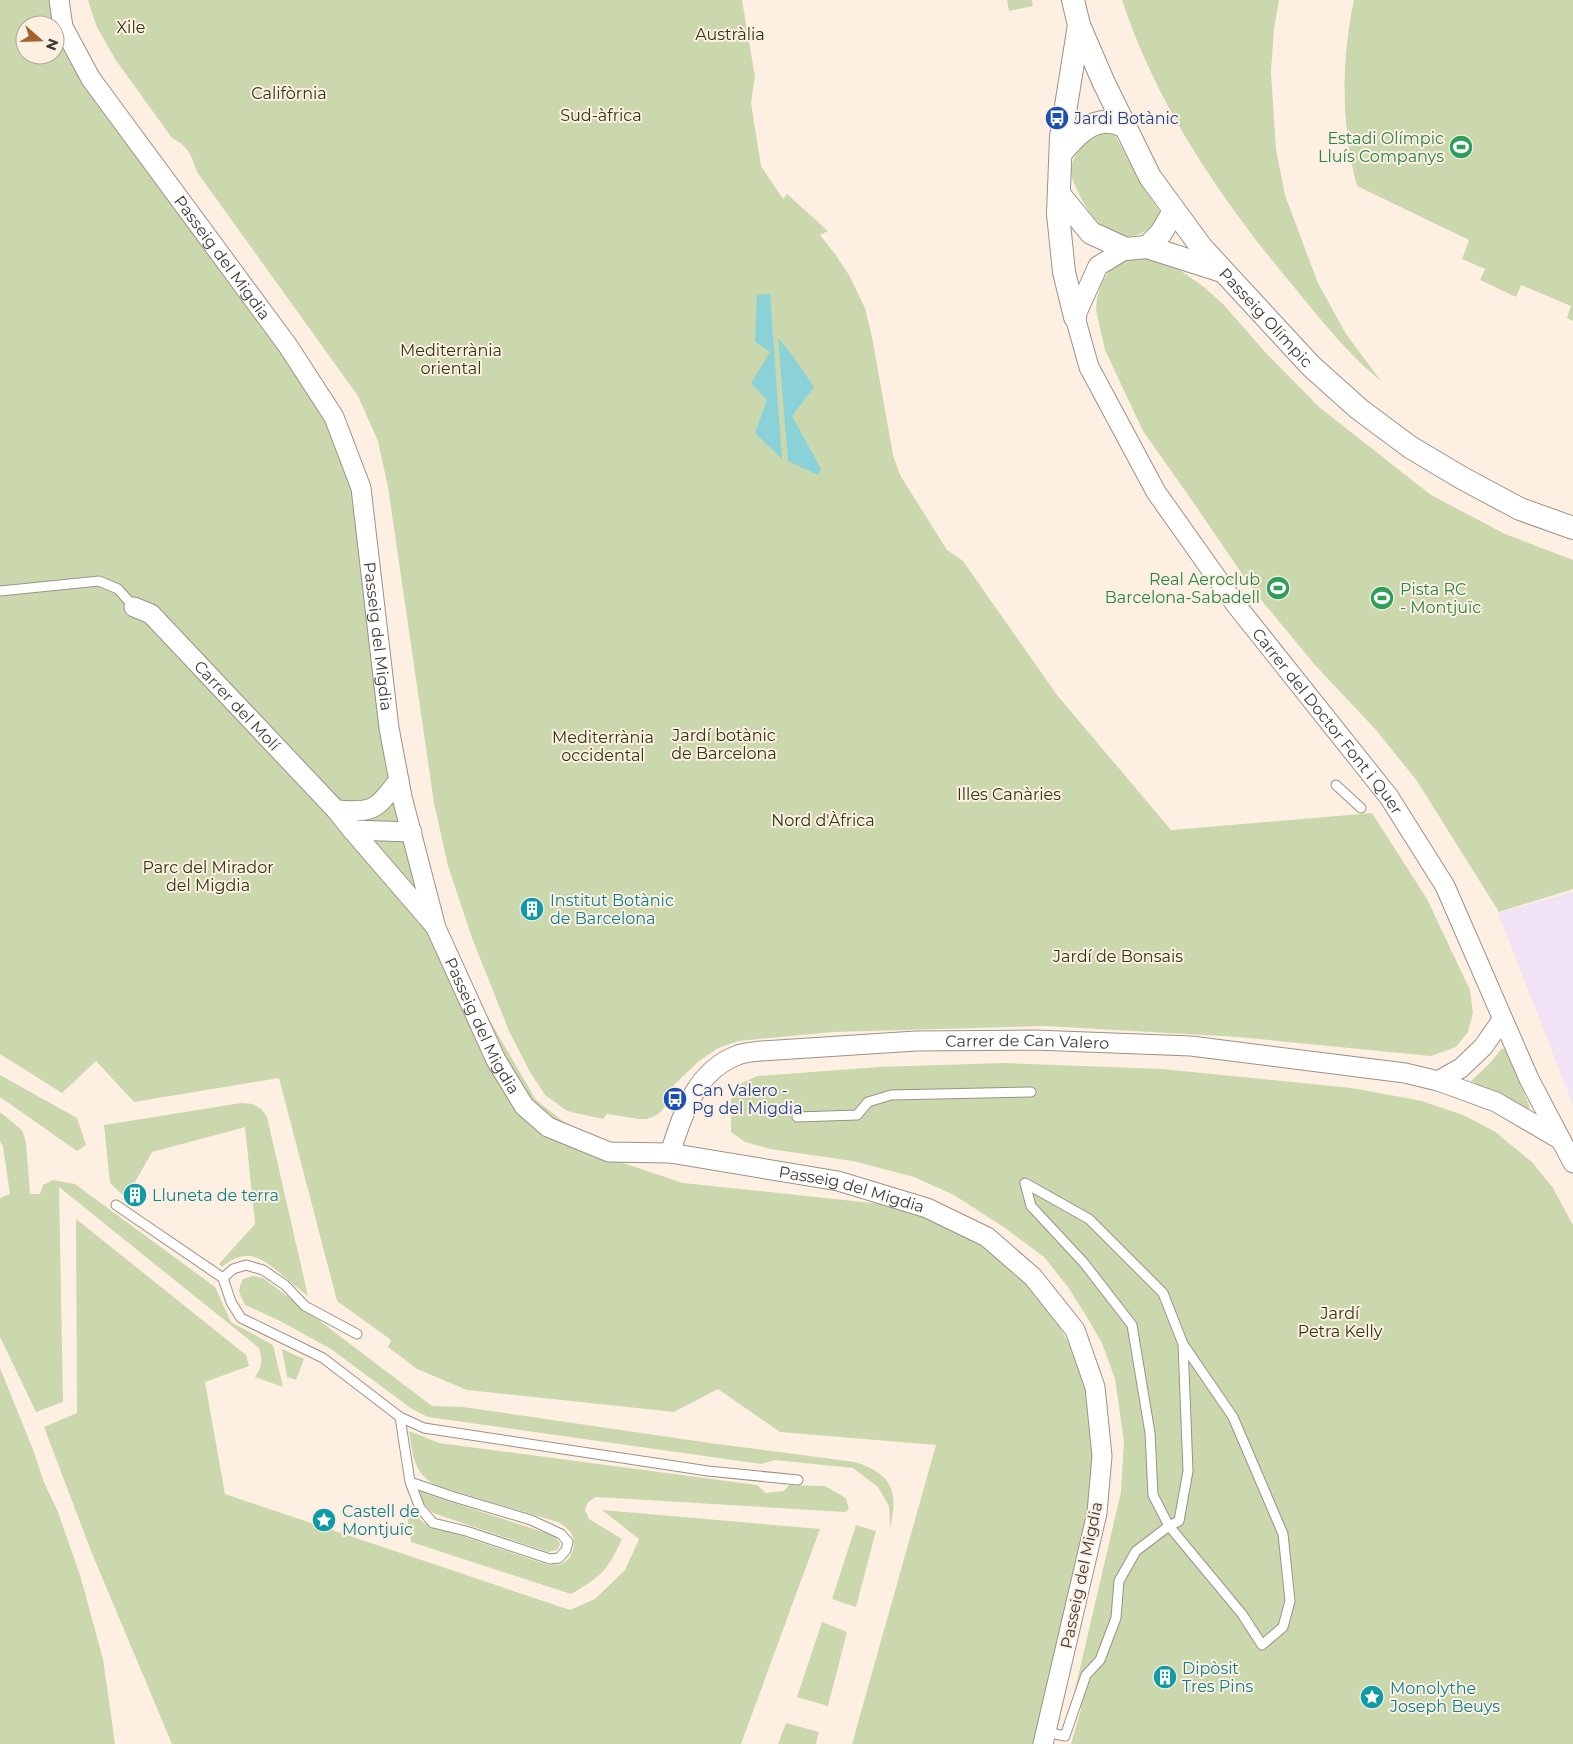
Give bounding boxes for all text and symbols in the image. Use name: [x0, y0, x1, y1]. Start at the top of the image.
north arrow: [15, 15, 65, 65]
park label: Xile: [117, 18, 145, 37]
park label: Austràlia: [695, 25, 765, 44]
text: N: [42, 36, 63, 53]
park label: Califòrnia: [251, 84, 327, 103]
bus stop icon: Jardi Botànic: [1044, 105, 1070, 131]
park label: Sud-àfrica: [560, 106, 642, 125]
place label: Jardi Botànic: [1073, 109, 1179, 128]
place label: Estadi Olímpic Lluís Companys: [1318, 129, 1444, 166]
sports icon: Estadi Olímpic Lluís Companys: [1448, 134, 1474, 160]
street label: Passeig del Migdia: [170, 192, 274, 324]
street label: Passeig Olímpic: [1215, 264, 1316, 371]
park label: Mediterrània oriental: [400, 341, 502, 378]
street label: Passeig del Migdia: [360, 561, 396, 712]
place label: Real Aeroclub Barcelona-Sabadell: [1105, 570, 1260, 607]
sports icon: Real Aeroclub Barcelona-Sabadell: [1265, 575, 1291, 601]
place label: Pista RC - Montjuïc: [1400, 580, 1481, 617]
sports icon: Pista RC - Montjuïc: [1369, 585, 1395, 611]
street label: Carrer del Doctor Font i Quer: [1248, 624, 1407, 818]
street label: Carrer del Molí: [190, 657, 284, 755]
park label: Jardí botànic de Barcelona: [671, 726, 777, 763]
park label: Mediterrània occidental: [552, 728, 654, 765]
park label: Illes Canàries: [957, 785, 1061, 804]
park label: Nord d'Àfrica: [771, 811, 875, 830]
park label: Parc del Mirador del Migdia: [142, 858, 274, 895]
place label: Institut Botànic de Barcelona: [550, 891, 674, 928]
building icon: Institut Botànic de Barcelona: [519, 896, 545, 922]
park label: Jardí de Bonsais: [1052, 947, 1183, 966]
street label: Passeig del Migdia: [441, 955, 523, 1098]
street label: Carrer de Can Valero: [945, 1031, 1110, 1053]
place label: Can Valero - Pg del Migdia: [692, 1081, 803, 1118]
bus stop icon: Can Valero - Pg del Migdia: [662, 1086, 688, 1112]
street label: Passeig del Migdia: [777, 1162, 927, 1217]
building icon: Lluneta de terra: [122, 1182, 148, 1208]
place label: Lluneta de terra: [152, 1186, 279, 1205]
park label: Jardí Petra Kelly: [1298, 1304, 1383, 1341]
street label: Passeig del Migdia: [1057, 1500, 1106, 1650]
place label: Castell de Montjuïc: [342, 1502, 420, 1539]
place icon: Castell de Montjuïc: [311, 1507, 337, 1533]
place label: Dipòsit Tres Pins: [1182, 1659, 1253, 1696]
building icon: Dipòsit Tres Pins: [1152, 1664, 1178, 1690]
place label: Monolythe Joseph Beuys: [1389, 1679, 1500, 1716]
place icon: Monolythe Joseph Beuys: [1359, 1684, 1385, 1710]

